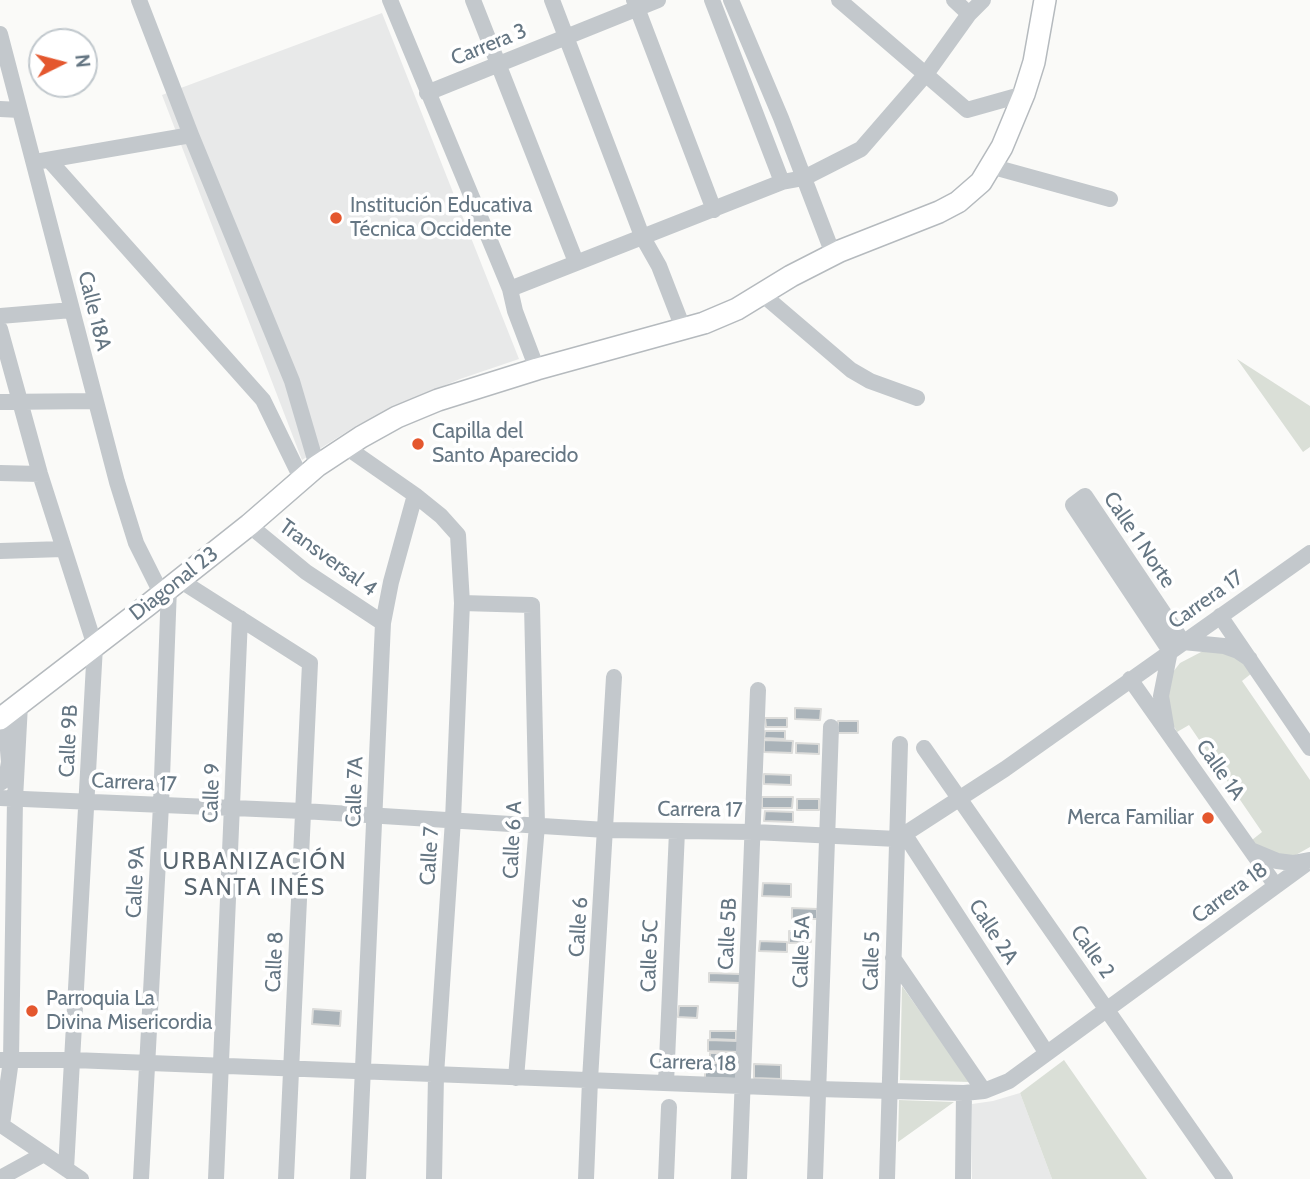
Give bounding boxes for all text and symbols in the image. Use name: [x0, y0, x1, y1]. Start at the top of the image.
street label: Carrera 3: [447, 18, 531, 72]
north arrow: [28, 28, 98, 98]
text: N: [70, 53, 95, 69]
place label: Institución Educativa Técnica Occidente: [350, 193, 532, 243]
marker: Institución Educativa Técnica Occidente: [328, 210, 344, 226]
street label: Calle 18A: [72, 269, 116, 353]
place label: Capilla del Santo Aparecido: [432, 419, 578, 469]
marker: Capilla del Santo Aparecido: [410, 436, 426, 452]
street label: Calle 1 Norte: [1098, 487, 1180, 593]
street label: Transversal 4: [274, 514, 382, 602]
street label: Diagonal 23: [125, 542, 223, 626]
street label: Carrera 17: [1164, 565, 1248, 635]
street label: Calle 9B: [55, 704, 83, 778]
street label: Calle 1A: [1190, 735, 1250, 805]
street label: Calle 7A: [341, 756, 369, 828]
street label: Calle 9: [198, 762, 226, 824]
street label: Carrera 17: [91, 768, 177, 798]
street label: Carrera 17: [657, 797, 743, 823]
street label: Calle 6 A: [498, 800, 528, 880]
place label: Merca Familiar: [1067, 805, 1194, 831]
marker: Merca Familiar: [1200, 810, 1216, 826]
street label: Calle 7: [415, 826, 445, 886]
street label: Calle 9A: [122, 845, 150, 919]
district label: URBANIZACIÓN SANTA INÉS: [164, 848, 346, 902]
street label: Carrera 18: [1187, 857, 1273, 929]
street label: Calle 2A: [963, 895, 1023, 969]
street label: Calle 6: [564, 896, 594, 958]
street label: Calle 5B: [714, 897, 742, 971]
street label: Calle 5A: [788, 915, 816, 989]
street label: Calle 5C: [636, 919, 664, 993]
street label: Calle 2: [1065, 920, 1119, 984]
street label: Calle 8: [261, 931, 289, 993]
street label: Calle 5: [858, 931, 886, 991]
place label: Parroquia La Divina Misericordia: [46, 986, 212, 1036]
marker: Parroquia La Divina Misericordia: [24, 1003, 40, 1019]
street label: Carrera 18: [649, 1049, 737, 1077]

